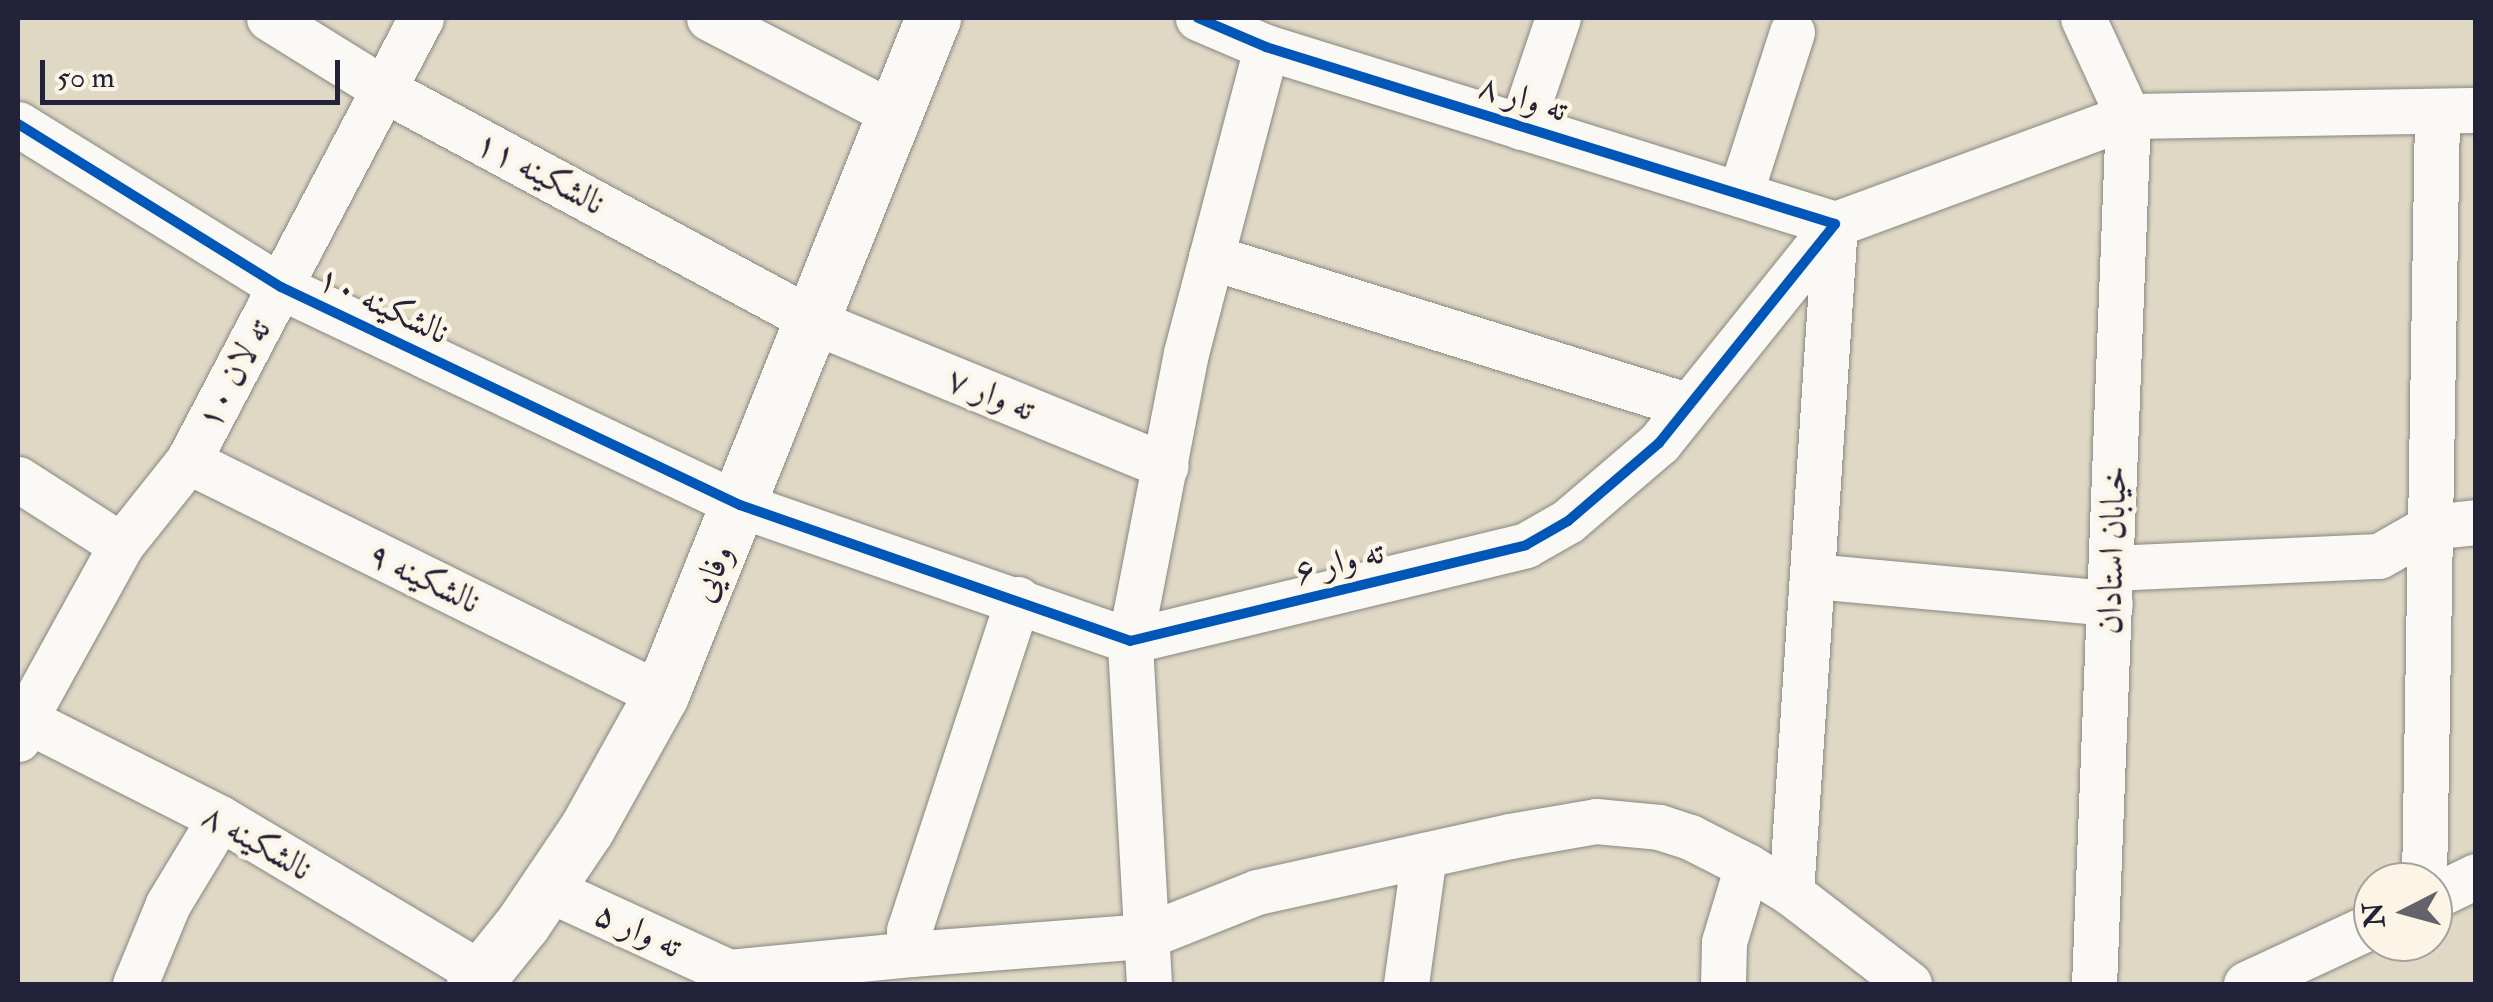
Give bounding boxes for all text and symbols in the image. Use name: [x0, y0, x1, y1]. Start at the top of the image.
scale bar: [45, 40, 345, 102]
text: 50 m: [57, 59, 115, 96]
street label: ته وار ۸: [1474, 65, 1572, 131]
street label: نالشکینه ۱۱: [468, 122, 612, 224]
street label: نالشکینه ۱۰: [311, 256, 455, 354]
street label: ته لان ۱۰: [188, 312, 280, 436]
street label: ته وار ۷: [941, 358, 1041, 430]
street label: خیابان استادان: [2088, 465, 2136, 635]
street label: ته وار ۶: [1290, 531, 1388, 593]
street label: نالشکینه ۹: [361, 533, 487, 623]
street label: وفایی: [681, 538, 743, 608]
street label: نالشکینه ۸: [195, 794, 319, 890]
north arrow: [2353, 862, 2453, 962]
street label: ته وار ۵: [588, 892, 688, 968]
text: N: [2356, 901, 2393, 929]

